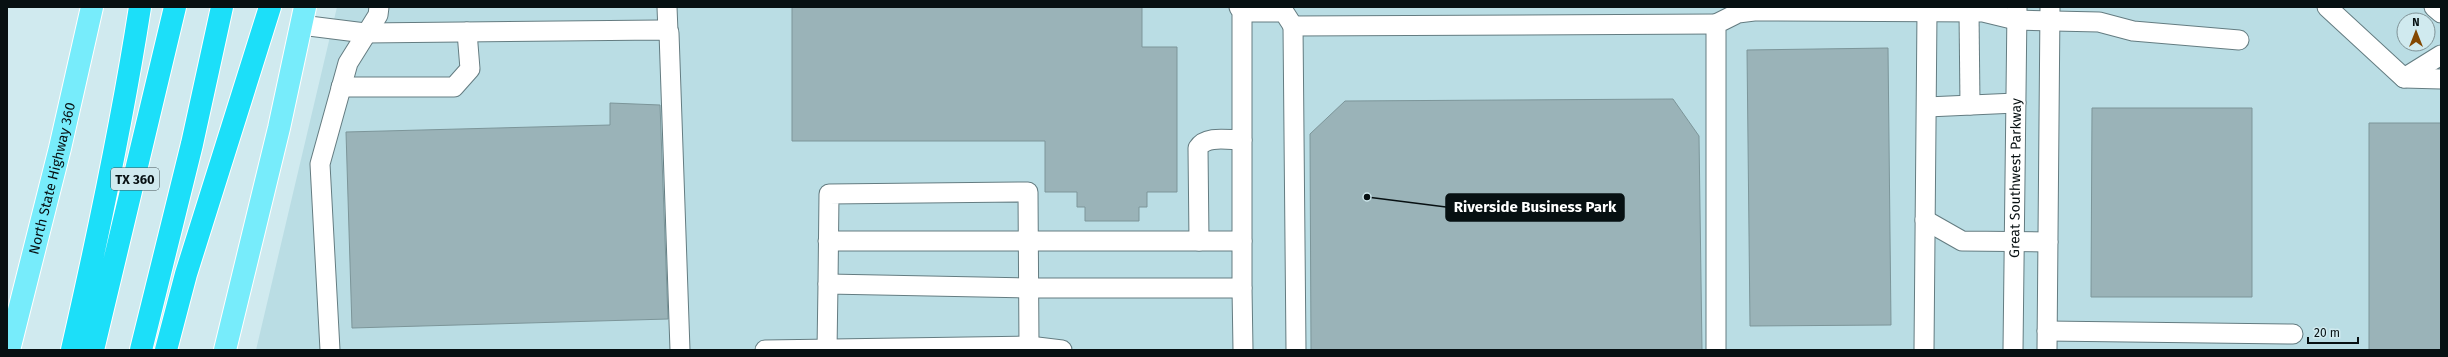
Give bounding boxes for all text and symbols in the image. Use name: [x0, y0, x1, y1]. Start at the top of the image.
north arrow: [2396, 12, 2436, 52]
text: N: [2412, 16, 2420, 29]
street label: Great Southwest Parkway: [2006, 98, 2024, 258]
street label: North State Highway 360: [25, 101, 79, 256]
road number: TX 360: [111, 168, 159, 190]
callout: Riverside Business Park: [1446, 194, 1624, 221]
text: Riverside Business Park: [1454, 198, 1617, 216]
scale bar: [2308, 319, 2358, 345]
text: 20 m: [2314, 326, 2340, 340]

